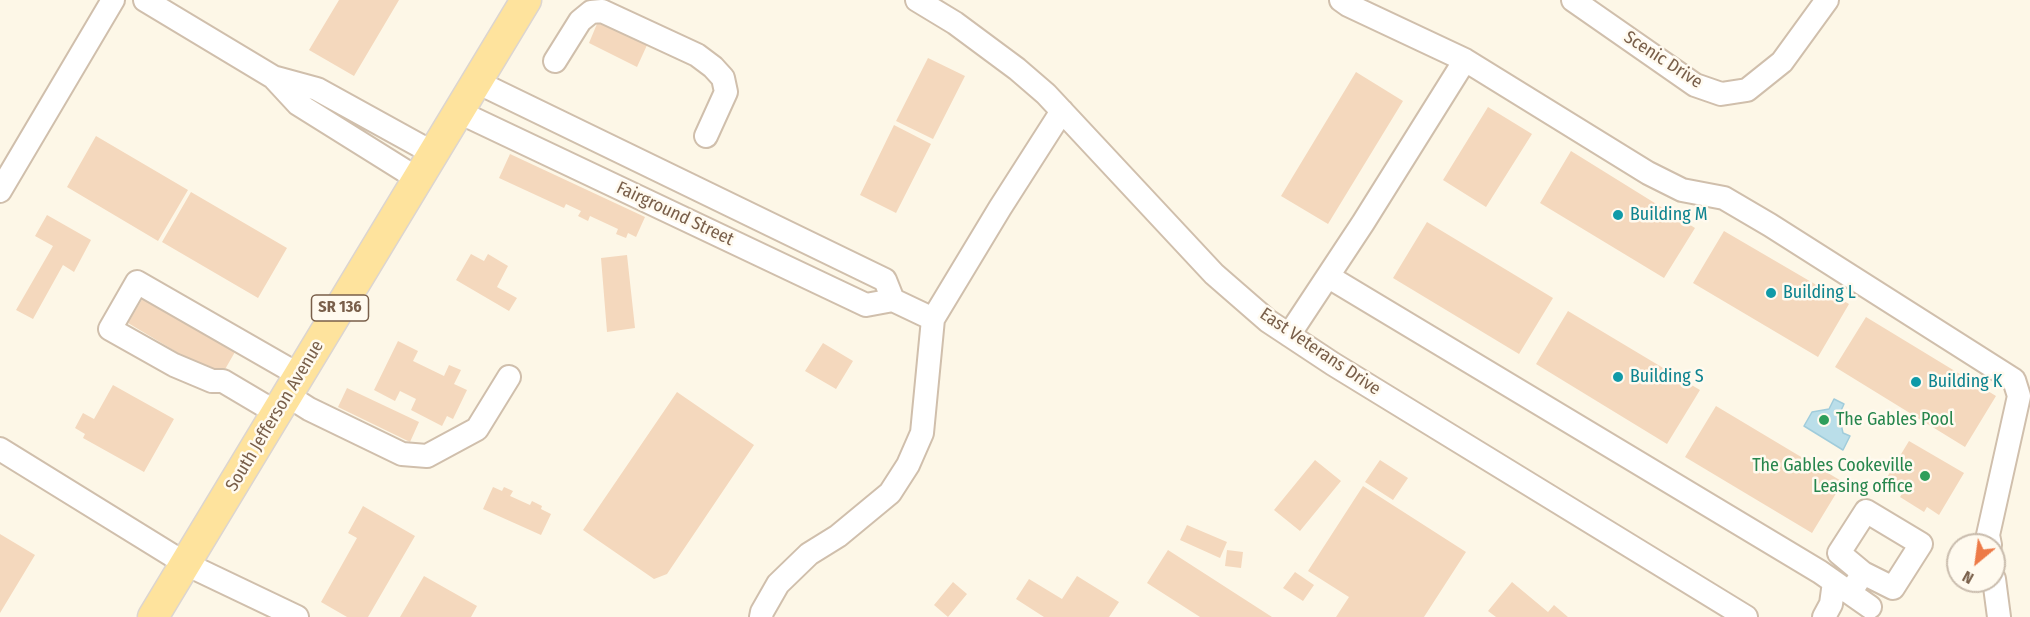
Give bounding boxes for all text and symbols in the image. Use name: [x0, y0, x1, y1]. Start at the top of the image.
street label: Scenic Drive: [1620, 27, 1706, 93]
street label: Fairground Street: [613, 177, 737, 251]
place label: Building M: [1630, 204, 1708, 226]
marker: Building M: [1611, 208, 1625, 222]
place label: Building L: [1783, 282, 1856, 304]
marker: Building L: [1764, 286, 1778, 300]
road number: SR 136: [312, 295, 368, 321]
street label: East Veterans Drive: [1256, 304, 1384, 400]
street label: South Jefferson Avenue: [221, 337, 329, 495]
place label: Building S: [1630, 366, 1704, 388]
marker: Building S: [1611, 370, 1625, 384]
place label: Building K: [1928, 371, 2002, 393]
marker: Building K: [1909, 375, 1923, 389]
place label: The Gables Pool: [1836, 409, 1954, 431]
marker: The Gables Pool: [1817, 413, 1831, 427]
place label: The Gables Cookeville Leasing office: [1752, 455, 1913, 498]
marker: The Gables Cookeville Leasing office: [1918, 469, 1932, 483]
north arrow: [1946, 533, 2006, 593]
text: N: [1959, 567, 1977, 588]

